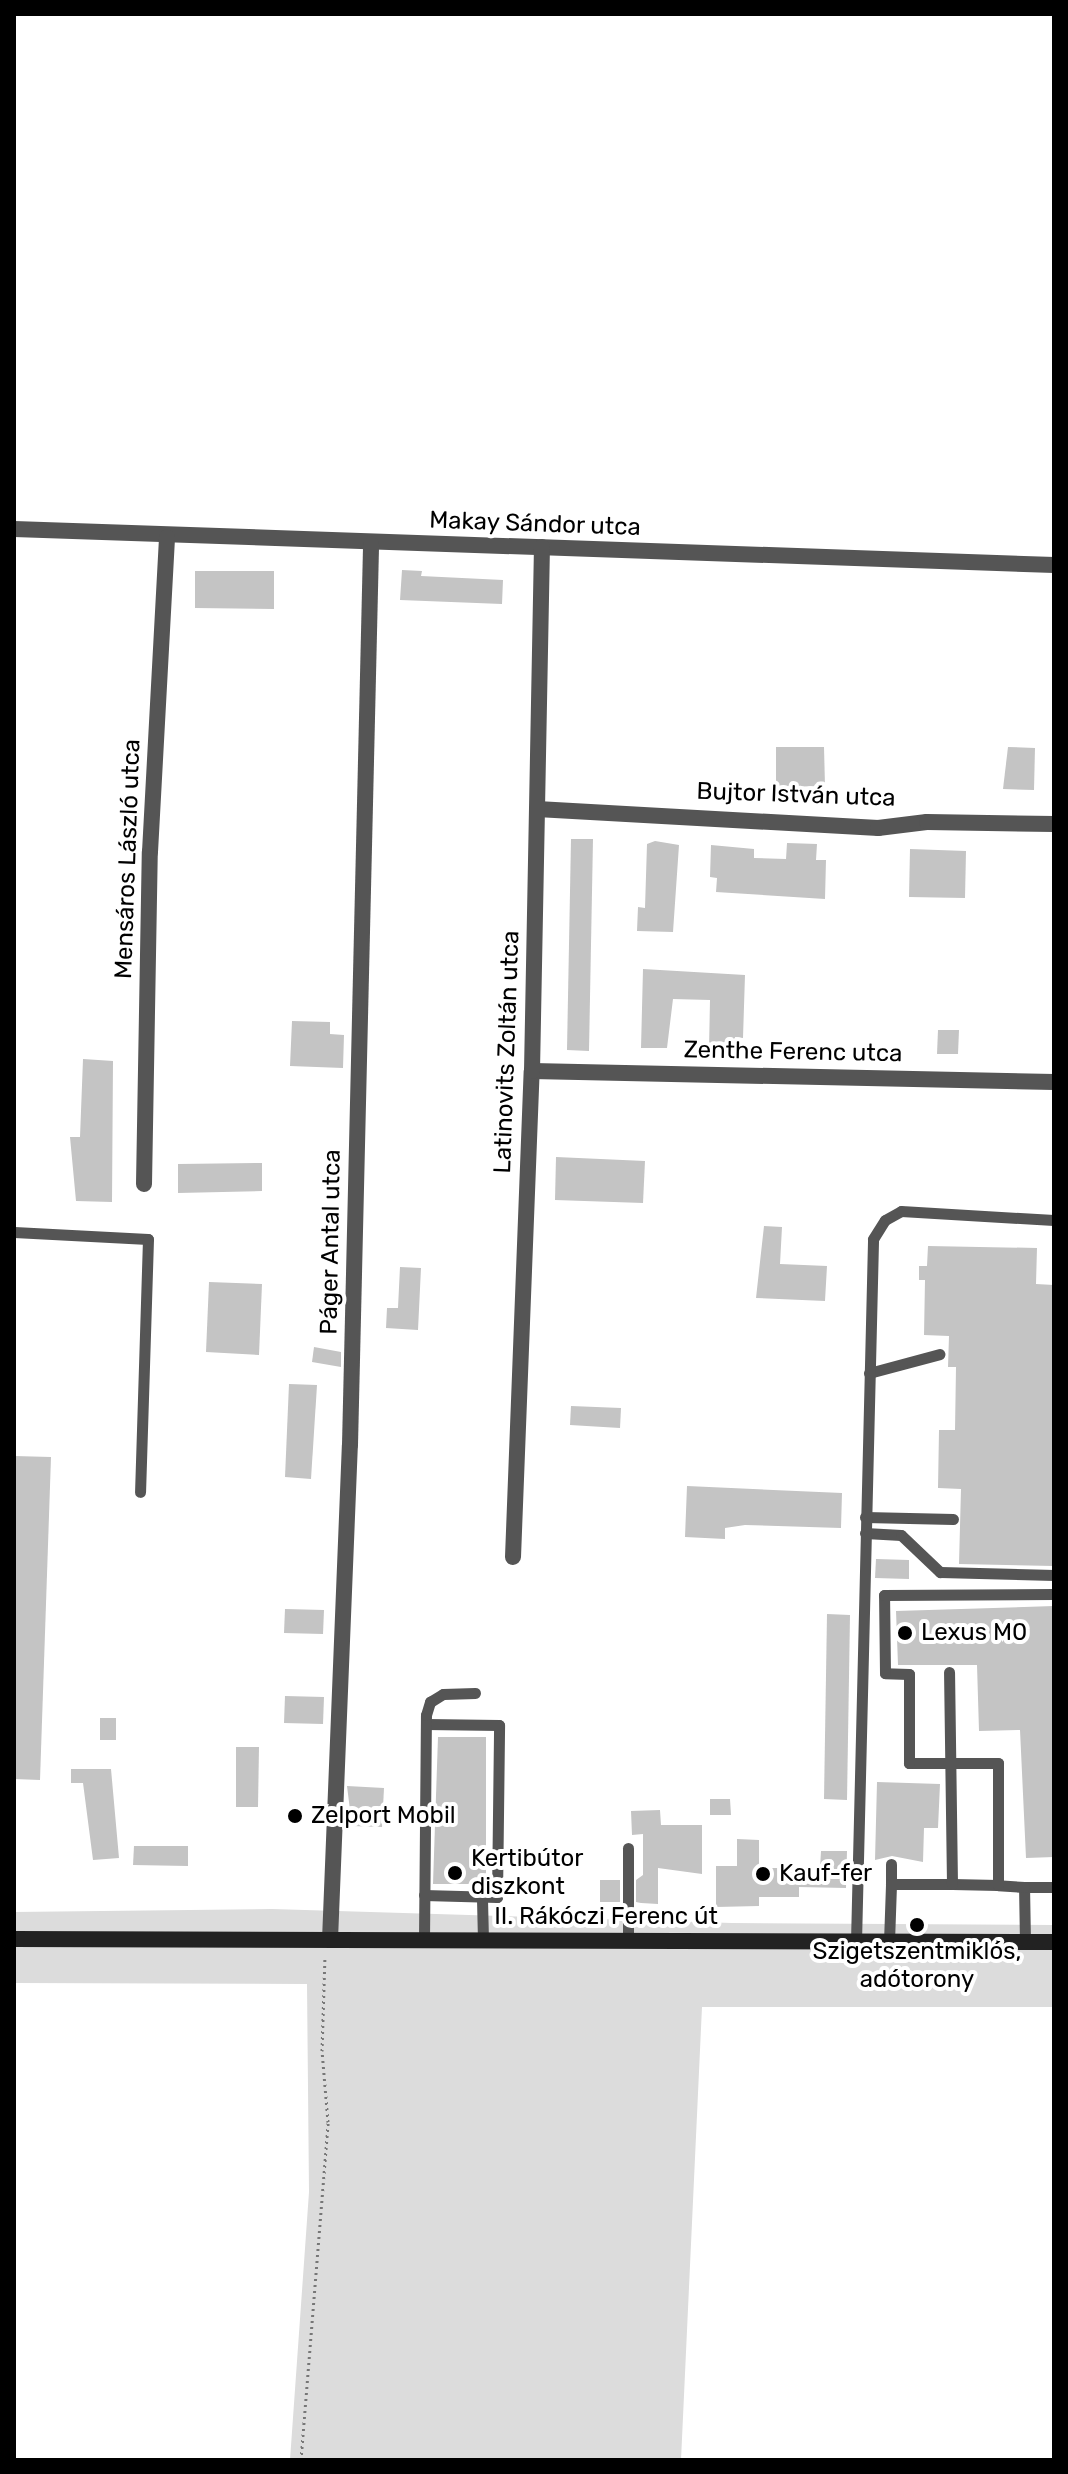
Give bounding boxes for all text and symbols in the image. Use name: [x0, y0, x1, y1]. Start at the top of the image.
street label: Makay Sándor utca: [428, 506, 642, 542]
street label: Mensáros László utca: [109, 738, 147, 980]
street label: Bujtor István utca: [696, 777, 896, 813]
street label: Latinovits Zoltán utca: [488, 930, 526, 1174]
street label: Zenthe Ferenc utca: [683, 1036, 903, 1068]
street label: Páger Antal utca: [315, 1149, 347, 1335]
place label: Lexus M0: [921, 1619, 1027, 1647]
marker: Lexus M0: [896, 1624, 914, 1642]
place label: Zelport Mobil: [311, 1802, 456, 1830]
marker: Zelport Mobil: [286, 1807, 304, 1825]
place label: Kertibútor diszkont: [471, 1845, 583, 1901]
place label: Kauf-fer: [779, 1860, 872, 1888]
marker: Kertibútor diszkont: [446, 1864, 464, 1882]
marker: Kauf-fer: [754, 1865, 772, 1883]
street label: II. Rákóczi Ferenc út: [494, 1903, 718, 1931]
marker: Szigetszentmiklós, adótorony: [908, 1916, 926, 1934]
place label: Szigetszentmiklós, adótorony: [813, 1938, 1021, 1994]

